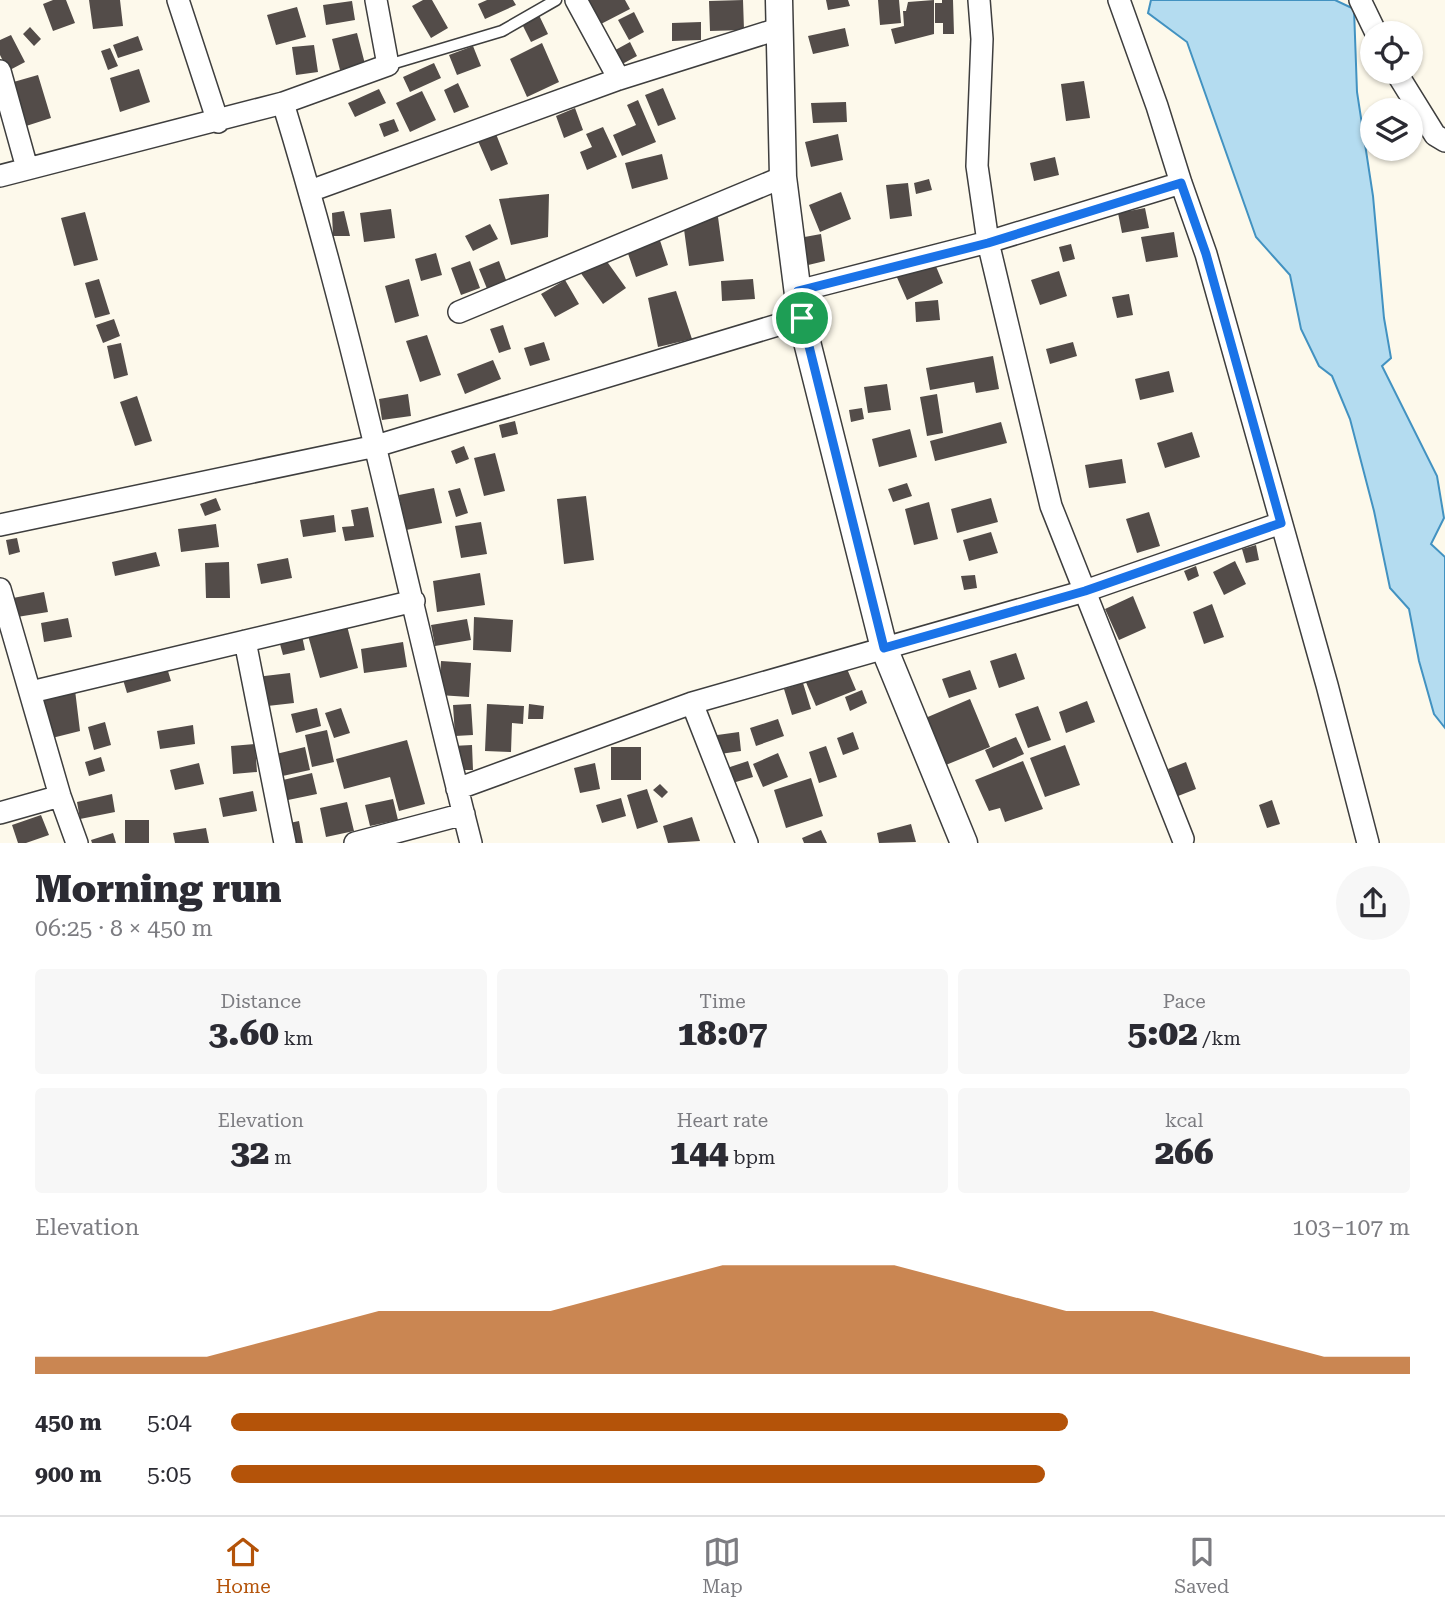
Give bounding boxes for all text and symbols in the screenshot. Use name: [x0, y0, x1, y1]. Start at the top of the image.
map controls: [1360, 21, 1423, 161]
button: locate: [1360, 21, 1423, 84]
button: layers: [1360, 98, 1423, 161]
pin: [772, 288, 832, 348]
icon: arrive: [783, 299, 821, 337]
button: share: [1336, 866, 1410, 940]
text: Morning run: [35, 867, 282, 911]
text: 06:25 · 8 × 450 m: [35, 915, 213, 942]
text: Distance: [221, 990, 301, 1013]
text: Time: [699, 990, 746, 1013]
text: Pace: [1163, 990, 1206, 1013]
text: 3.60: [209, 1013, 279, 1054]
text: 18:07: [677, 1013, 768, 1054]
text: 5:02: [1127, 1013, 1198, 1054]
text: km: [279, 1027, 313, 1050]
text: /km: [1198, 1027, 1241, 1050]
text: Elevation: [218, 1109, 304, 1132]
text: Heart rate: [677, 1109, 768, 1132]
text: kcal: [1165, 1109, 1203, 1132]
text: 32: [230, 1132, 269, 1173]
text: 144: [670, 1132, 728, 1173]
text: 266: [1155, 1132, 1214, 1173]
text: m: [269, 1146, 292, 1169]
text: bpm: [728, 1146, 775, 1169]
text: Elevation: [35, 1214, 139, 1241]
text: 103–107 m: [1292, 1214, 1410, 1241]
text: 450 m: [35, 1409, 102, 1436]
text: 5:04: [147, 1409, 192, 1436]
text: 900 m: [35, 1461, 102, 1488]
text: 5:05: [147, 1461, 192, 1488]
tab: Home: [216, 1533, 271, 1598]
tab: Map: [702, 1533, 743, 1598]
tab: Saved: [1174, 1533, 1229, 1598]

